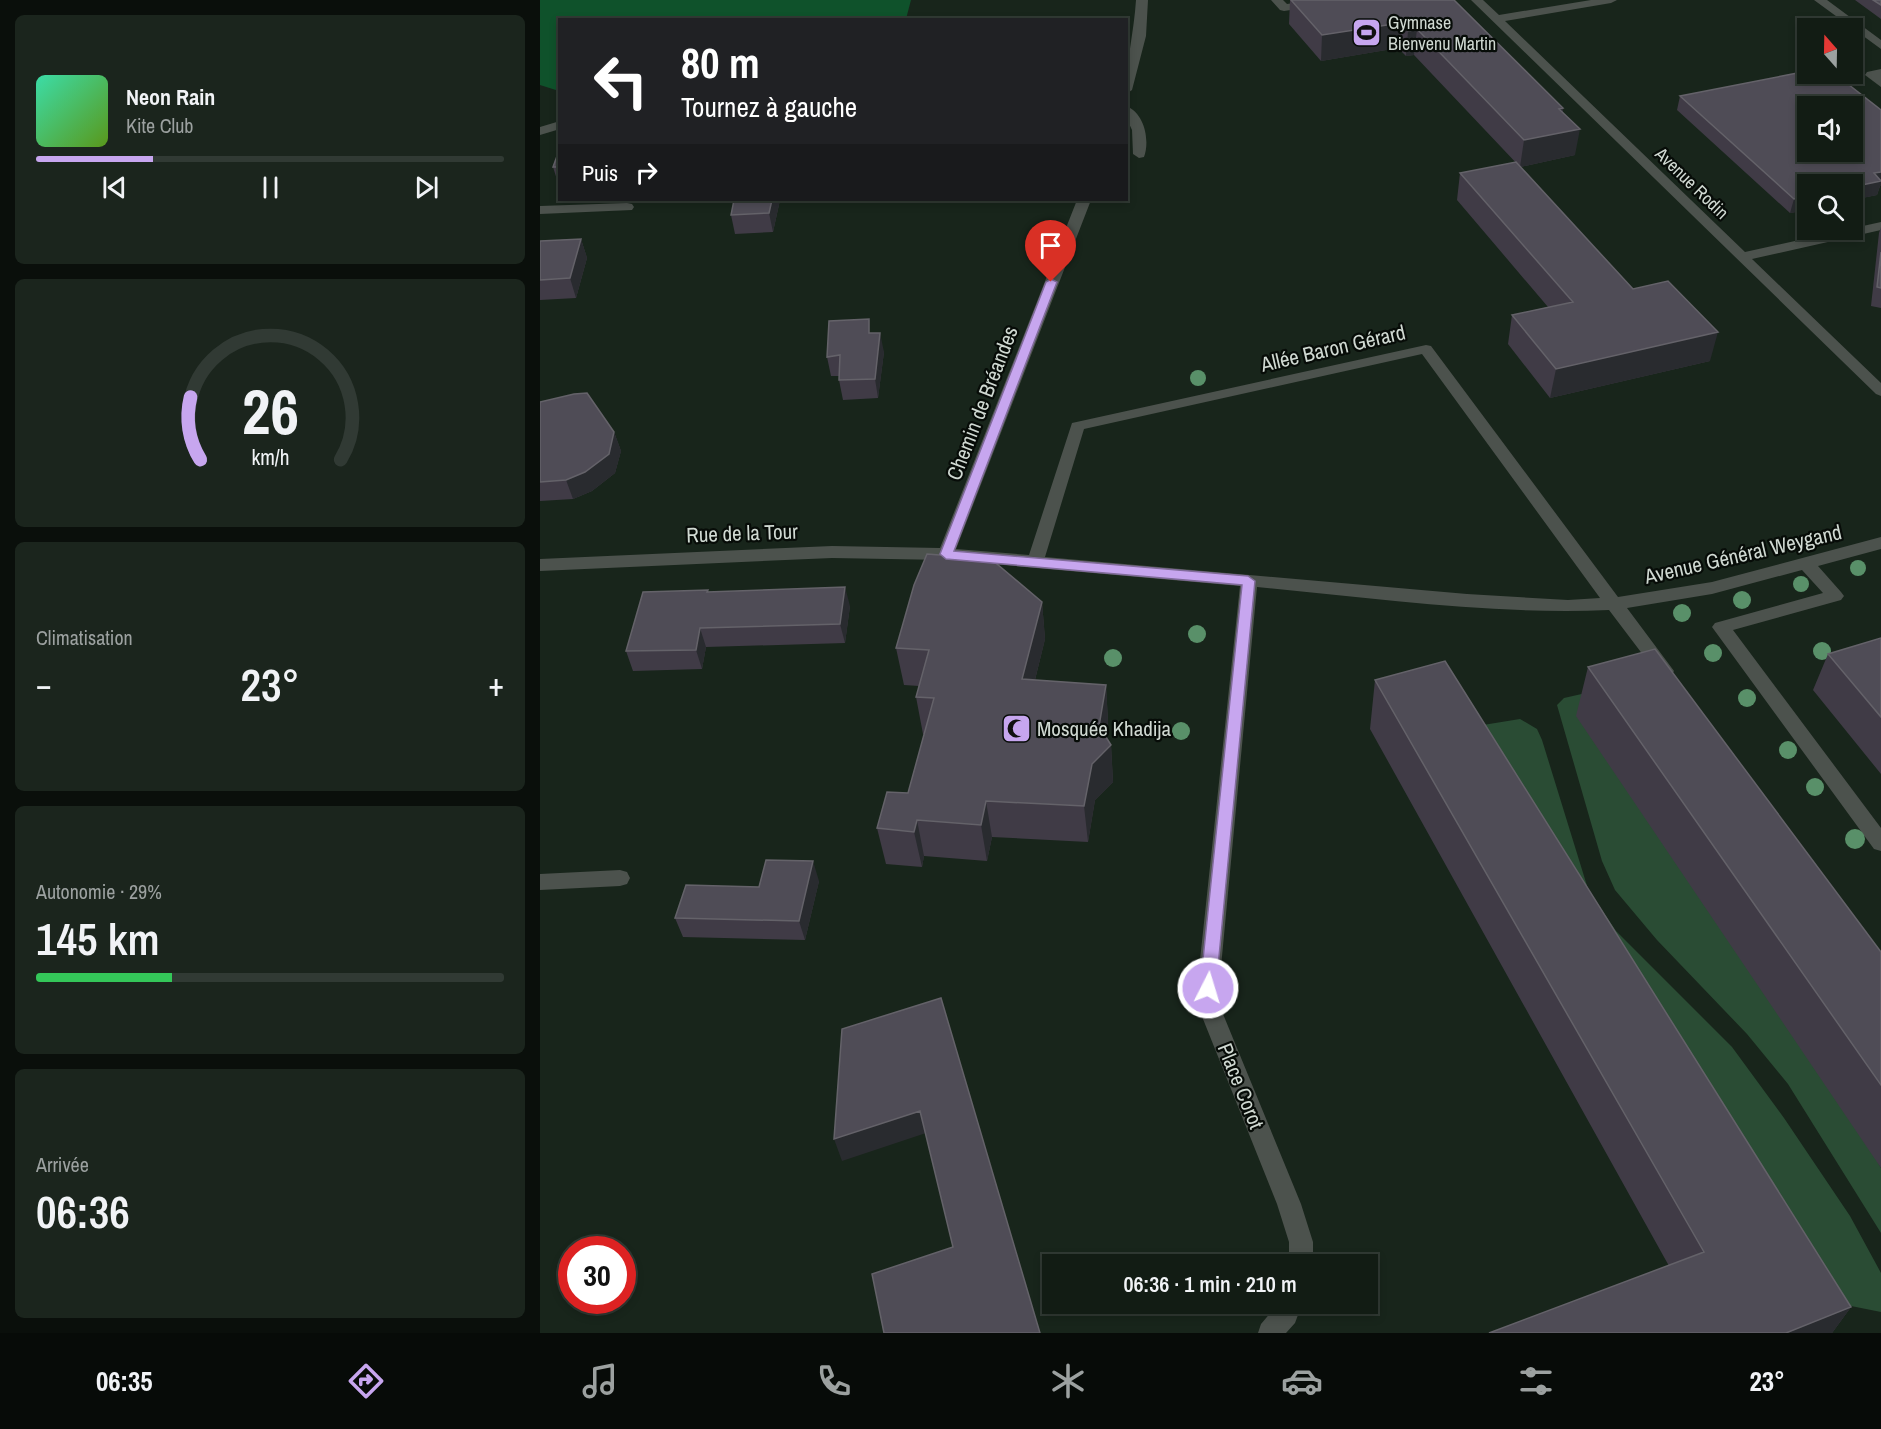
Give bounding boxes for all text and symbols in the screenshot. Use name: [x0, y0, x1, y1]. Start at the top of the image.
place label: Gymnase Bienvenu Martin: [1388, 10, 1496, 56]
sports icon: Gymnase Bienvenu Martin: [1351, 16, 1383, 48]
north arrow: [1797, 18, 1863, 84]
map controls: [1797, 18, 1863, 240]
text: 80 m: [681, 35, 760, 91]
icon: left: [582, 42, 660, 120]
text: Neon Rain: [126, 82, 215, 112]
text: Tournez à gauche: [681, 89, 857, 125]
button: sound: [1797, 96, 1863, 162]
text: Kite Club: [126, 112, 193, 139]
street label: Avenue Rodin: [1649, 141, 1734, 224]
icon: right: [630, 156, 663, 189]
text: Puis: [582, 158, 618, 188]
icon: previous: [98, 171, 131, 204]
icon: pause: [254, 171, 287, 204]
icon: next: [410, 171, 443, 204]
button: search: [1797, 174, 1863, 240]
pin: [1025, 220, 1076, 282]
icon: arrive: [1034, 229, 1067, 262]
street label: Allée Baron Gérard: [1257, 317, 1408, 379]
street label: Chemin de Bréandes: [939, 322, 1025, 484]
text: 26: [242, 369, 298, 453]
text: km/h: [251, 443, 289, 472]
street label: Rue de la Tour: [686, 517, 799, 549]
street label: Avenue Général Weygand: [1641, 517, 1844, 591]
text: Climatisation: [36, 624, 133, 651]
text: 23°: [240, 654, 300, 715]
text: −: [36, 662, 52, 706]
text: +: [488, 662, 504, 706]
mosque icon: Mosquée Khadija: [1000, 712, 1032, 744]
place label: Mosquée Khadija: [1037, 714, 1171, 743]
text: Autonomie · 29%: [36, 878, 162, 905]
text: 145 km: [36, 908, 160, 969]
position arrow: [1176, 956, 1240, 1020]
street label: Place Corot: [1211, 1039, 1271, 1133]
text: Arrivée: [36, 1151, 89, 1178]
text: 06:36: [36, 1181, 130, 1242]
speed limit sign: 30: [558, 1236, 636, 1314]
text: 06:36 · 1 min · 210 m: [1123, 1269, 1297, 1299]
icon: directions: [345, 1360, 387, 1402]
icon: music: [579, 1360, 621, 1402]
icon: phone: [813, 1360, 855, 1402]
icon: climate: [1047, 1360, 1089, 1402]
icon: car: [1281, 1360, 1323, 1402]
icon: filters: [1515, 1360, 1557, 1402]
text: 06:35: [96, 1363, 153, 1399]
text: 23°: [1749, 1363, 1785, 1399]

